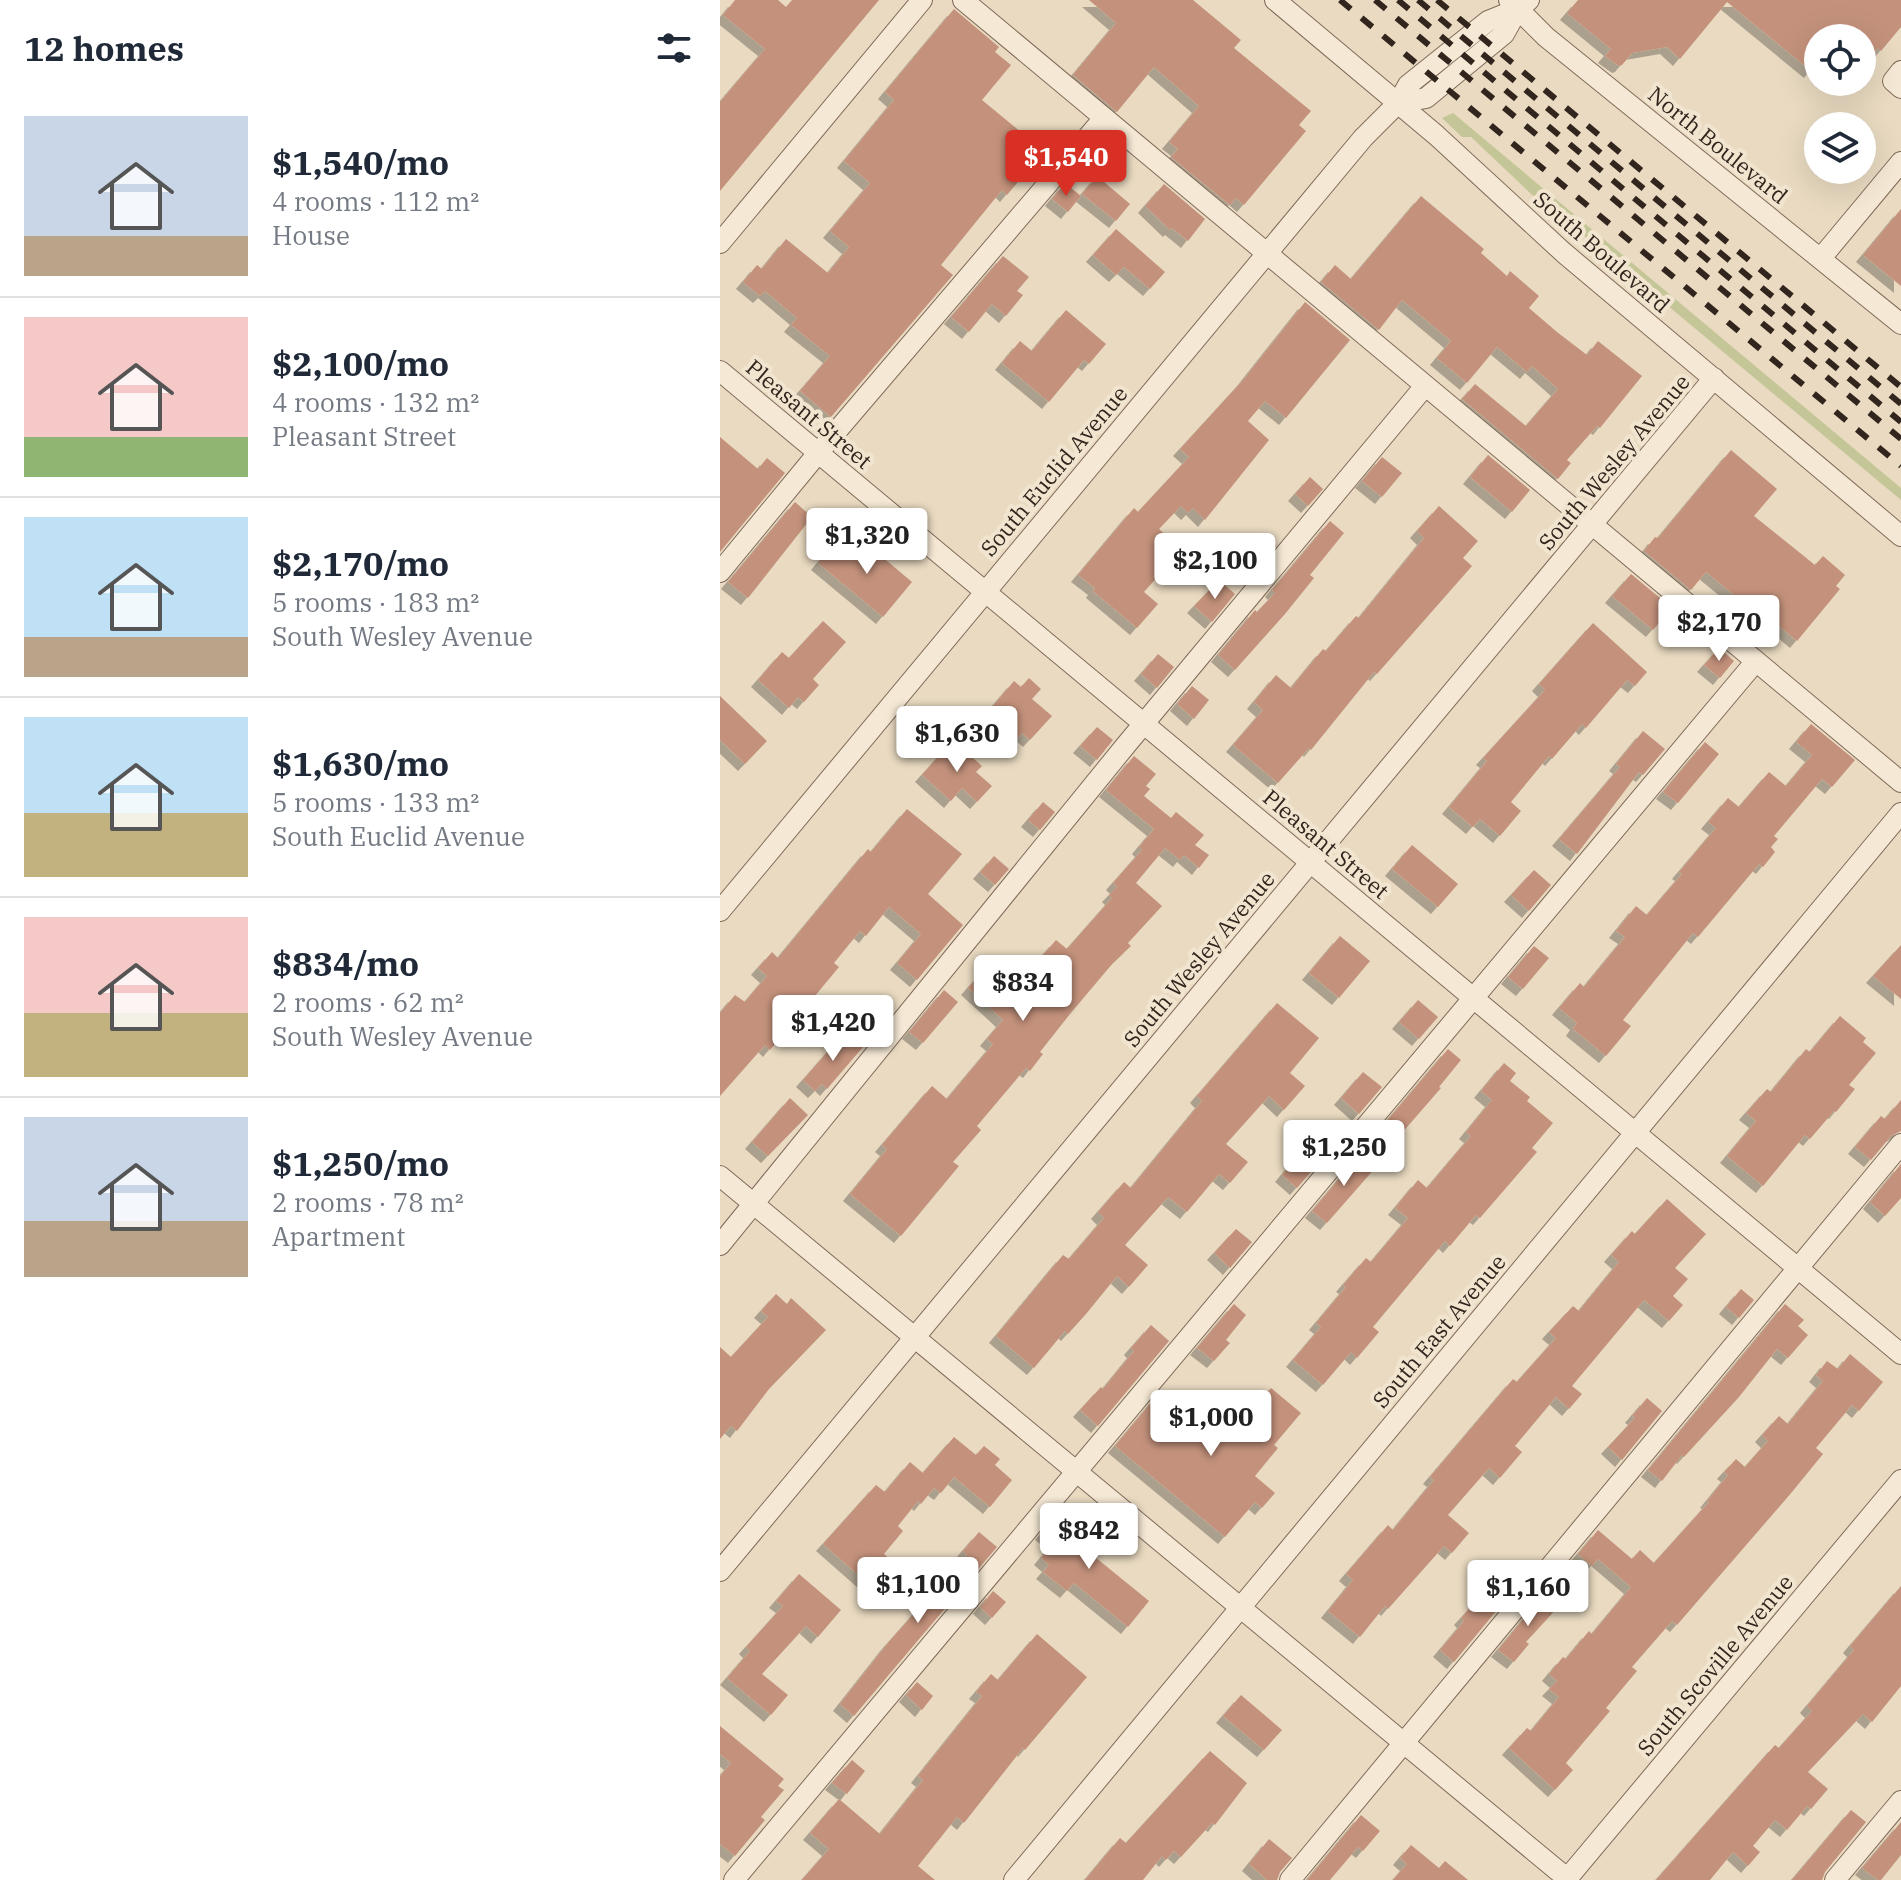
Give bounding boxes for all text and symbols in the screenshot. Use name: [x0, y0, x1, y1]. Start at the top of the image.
map controls: [1804, 24, 1876, 184]
button: locate: [1804, 24, 1876, 96]
text: 12 homes: [24, 26, 184, 70]
icon: filters: [652, 26, 696, 70]
street label: North Boulevard: [1642, 79, 1794, 210]
button: layers: [1804, 112, 1876, 184]
pin: $1,540: [1001, 130, 1131, 198]
text: $1,540: [1023, 139, 1109, 173]
text: $1,540/mo: [272, 140, 449, 184]
icon: home: [88, 148, 184, 244]
text: 4 rooms · 112 m²: [272, 184, 479, 218]
street label: South Boulevard: [1528, 184, 1676, 319]
text: House: [272, 218, 350, 252]
text: $2,100/mo: [272, 341, 449, 385]
icon: home: [88, 349, 184, 445]
street label: Pleasant Street: [740, 352, 879, 475]
street label: South Wesley Avenue: [1532, 368, 1696, 556]
street label: South Euclid Avenue: [974, 379, 1133, 562]
text: 4 rooms · 132 m²: [272, 385, 479, 419]
text: Pleasant Street: [272, 419, 456, 453]
pin: $1,320: [802, 508, 932, 576]
text: $1,320: [824, 517, 910, 551]
pin: $2,100: [1150, 533, 1280, 601]
text: $2,170/mo: [272, 541, 449, 585]
text: $2,100: [1172, 542, 1258, 576]
icon: home: [88, 549, 184, 645]
text: 5 rooms · 183 m²: [272, 585, 479, 619]
pin: $2,170: [1654, 595, 1784, 663]
text: $2,170: [1676, 604, 1762, 638]
text: South Wesley Avenue: [272, 619, 533, 653]
pin: $1,630: [892, 706, 1022, 774]
text: $1,630: [914, 715, 1000, 749]
text: $1,630/mo: [272, 741, 449, 785]
icon: home: [88, 749, 184, 845]
street label: Pleasant Street: [1257, 782, 1396, 905]
text: 5 rooms · 133 m²: [272, 785, 479, 819]
text: South Euclid Avenue: [272, 819, 525, 853]
street label: South Wesley Avenue: [1117, 865, 1281, 1053]
text: $834/mo: [272, 941, 419, 985]
icon: home: [88, 949, 184, 1045]
pin: $834: [976, 955, 1070, 1023]
text: $834: [992, 964, 1054, 998]
text: 2 rooms · 62 m²: [272, 985, 464, 1019]
pin: $1,420: [768, 995, 898, 1063]
text: $1,420: [790, 1004, 876, 1038]
text: South Wesley Avenue: [272, 1019, 533, 1053]
pin: $1,250: [1279, 1120, 1409, 1188]
text: $1,250: [1301, 1129, 1387, 1163]
text: $1,250/mo: [272, 1141, 449, 1185]
icon: home: [88, 1149, 184, 1245]
text: 2 rooms · 78 m²: [272, 1185, 464, 1219]
text: Apartment: [272, 1219, 405, 1253]
street label: South East Avenue: [1366, 1248, 1512, 1414]
pin: $1,000: [1146, 1390, 1276, 1458]
text: $1,000: [1168, 1399, 1254, 1433]
pin: $842: [1042, 1503, 1136, 1571]
text: $842: [1058, 1512, 1120, 1546]
pin: $1,100: [853, 1557, 983, 1625]
pin: $1,160: [1463, 1560, 1593, 1628]
text: $1,100: [875, 1566, 961, 1600]
street label: South Scoville Avenue: [1630, 1568, 1799, 1761]
text: $1,160: [1485, 1569, 1571, 1603]

